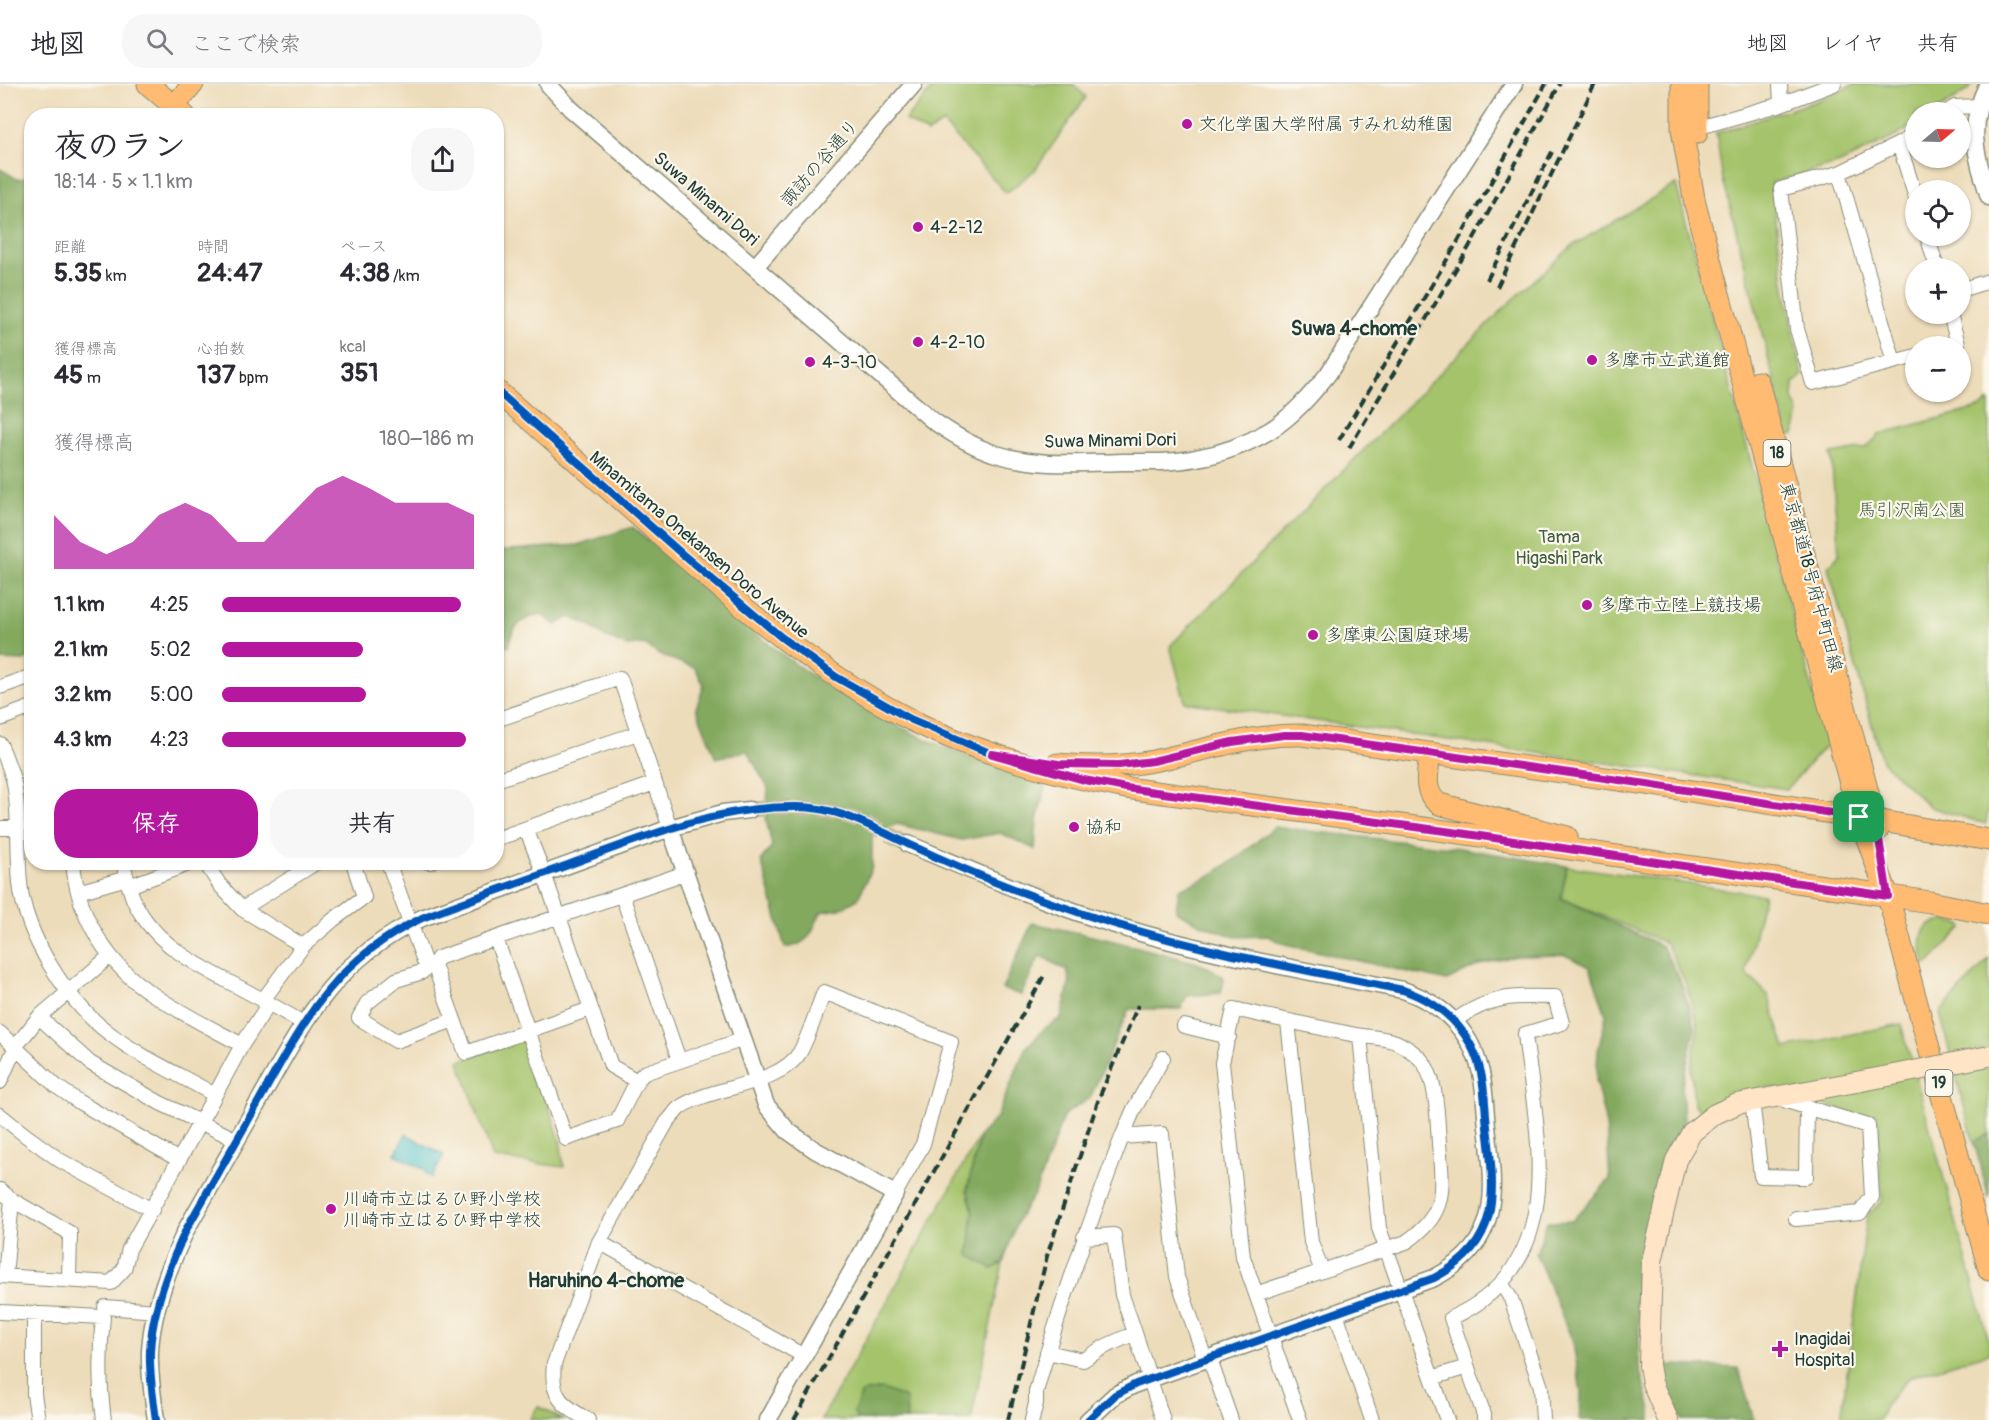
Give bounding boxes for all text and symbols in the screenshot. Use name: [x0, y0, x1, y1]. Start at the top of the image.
search box: [122, 14, 542, 68]
icon: search: [143, 25, 176, 58]
text: 地図: [30, 27, 86, 62]
text: ここで検索: [191, 30, 301, 58]
text: 地図: [1747, 30, 1789, 57]
text: レイヤ: [1822, 30, 1884, 57]
text: 共有: [1917, 30, 1959, 57]
north arrow: [1905, 102, 1971, 168]
map controls: [1905, 102, 1971, 402]
place label: 文化学園大学附属 すみれ幼稚園: [1199, 113, 1453, 136]
street label: 諏訪の谷通り: [776, 115, 864, 211]
marker: 文化学園大学附属 すみれ幼稚園: [1180, 117, 1194, 131]
text: 夜のラン: [54, 126, 186, 167]
button: share: [411, 128, 474, 191]
street label: Suwa Minami Dori: [649, 147, 763, 251]
text: 18:14 · 5 × 1.1 km: [54, 169, 193, 194]
button: locate: [1905, 180, 1971, 246]
place label: 4-2-12: [930, 216, 983, 239]
marker: 4-2-12: [911, 220, 925, 234]
text: 距離: [54, 237, 86, 257]
text: 時間: [197, 237, 229, 257]
text: ペース: [340, 237, 387, 257]
text: 5.35: [54, 257, 102, 289]
text: 24:47: [197, 257, 262, 289]
text: 4:38: [340, 257, 390, 289]
button: +: [1905, 258, 1971, 324]
text: km: [102, 266, 127, 286]
text: /km: [390, 266, 420, 286]
district label: Suwa 4-chome: [1291, 316, 1418, 341]
place label: 4-2-10: [930, 331, 985, 354]
marker: 4-2-10: [911, 335, 925, 349]
button: −: [1905, 336, 1971, 402]
text: kcal: [340, 337, 366, 357]
text: 獲得標高: [54, 339, 118, 359]
text: 心拍数: [197, 339, 245, 359]
place label: 多摩市立武道館: [1604, 349, 1730, 372]
place label: 4-3-10: [822, 351, 877, 374]
marker: 多摩市立武道館: [1585, 353, 1599, 367]
marker: 4-3-10: [803, 355, 817, 369]
text: 351: [340, 357, 379, 389]
text: 45: [54, 359, 83, 391]
text: 137: [197, 359, 235, 391]
text: m: [83, 368, 101, 388]
text: bpm: [235, 368, 269, 388]
text: 180–186 m: [379, 426, 474, 451]
street label: Suwa Minami Dori: [1044, 428, 1176, 454]
text: 獲得標高: [54, 430, 134, 455]
road number: 18: [1764, 440, 1790, 466]
street label: Minamitama Onekansen Doro Avenue: [584, 446, 814, 644]
street label: 東京都道18号府中町田線: [1775, 479, 1847, 675]
park label: 馬引沢南公園: [1858, 499, 1966, 522]
park label: Tama Higashi Park: [1515, 526, 1603, 570]
text: 1.1 km: [54, 592, 104, 617]
text: 4:25: [150, 592, 189, 617]
place label: 多摩市立陸上競技場: [1599, 594, 1761, 617]
marker: 多摩市立陸上競技場: [1580, 598, 1594, 612]
place label: 多摩東公園庭球場: [1325, 624, 1469, 647]
marker: 多摩東公園庭球場: [1306, 628, 1320, 642]
text: 2.1 km: [54, 637, 108, 662]
text: 5:02: [150, 637, 191, 662]
text: 3.2 km: [54, 682, 111, 707]
text: 5:00: [150, 682, 194, 707]
text: 4.3 km: [54, 727, 112, 752]
text: 4:23: [150, 727, 189, 752]
button: 保存: [54, 789, 258, 858]
button: 共有: [270, 789, 474, 858]
pin: [1833, 791, 1884, 842]
icon: arrive: [1842, 800, 1875, 833]
place label: 協和: [1086, 816, 1122, 839]
marker: 協和: [1067, 820, 1081, 834]
road number: 19: [1926, 1070, 1952, 1096]
place label: 川崎市立はるひ野小学校 川崎市立はるひ野中学校: [343, 1188, 541, 1232]
marker: 川崎市立はるひ野小学校 川崎市立はるひ野中学校: [324, 1202, 338, 1216]
district label: Haruhino 4-chome: [528, 1268, 685, 1293]
place label: Inagidai Hospital: [1794, 1328, 1855, 1372]
marker: Inagidai Hospital: [1771, 1340, 1789, 1358]

